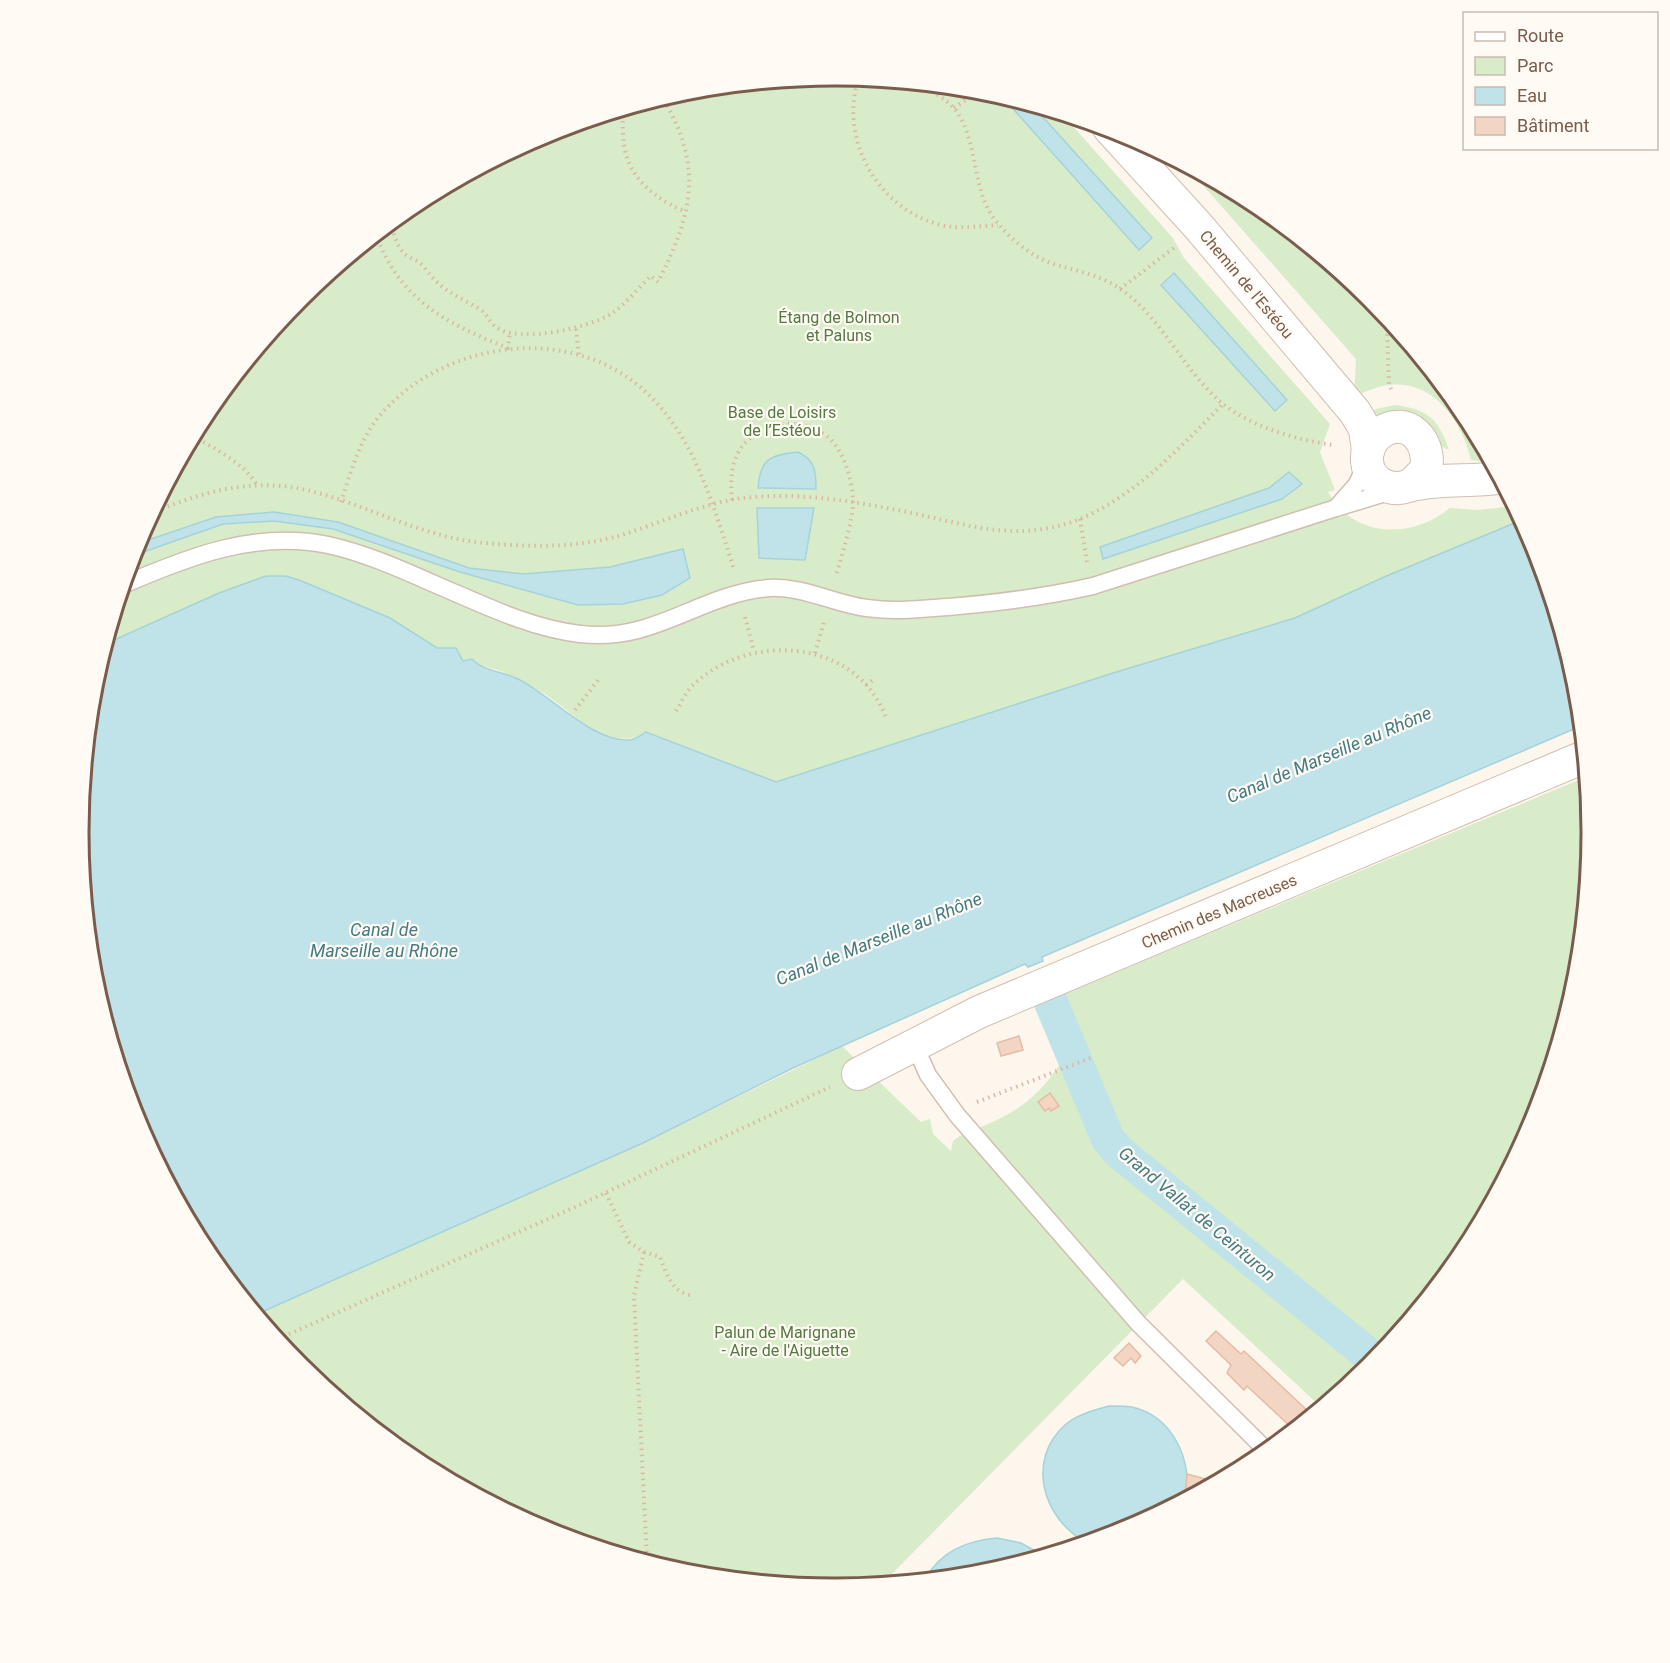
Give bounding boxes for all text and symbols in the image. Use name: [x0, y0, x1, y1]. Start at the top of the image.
legend: [1463, 12, 1658, 150]
text: Route: [1517, 25, 1564, 46]
text: Parc: [1517, 55, 1553, 76]
text: Eau: [1517, 85, 1547, 106]
text: Bâtiment: [1517, 115, 1590, 136]
street label: Chemin de l'Estéou: [1196, 226, 1297, 342]
park label: Étang de Bolmon et Paluns: [778, 308, 900, 345]
park label: Base de Loisirs de l’Estéou: [728, 403, 836, 440]
water label: Canal de Marseille au Rhône: [1223, 702, 1434, 807]
street label: Chemin des Macreuses: [1139, 870, 1300, 953]
water label: Canal de Marseille au Rhône: [773, 888, 985, 990]
water label: Canal de Marseille au Rhône: [310, 919, 458, 961]
water label: Grand Vallat de Ceinturon: [1115, 1142, 1280, 1285]
park label: Palun de Marignane - Aire de l'Aiguette: [714, 1323, 856, 1360]

